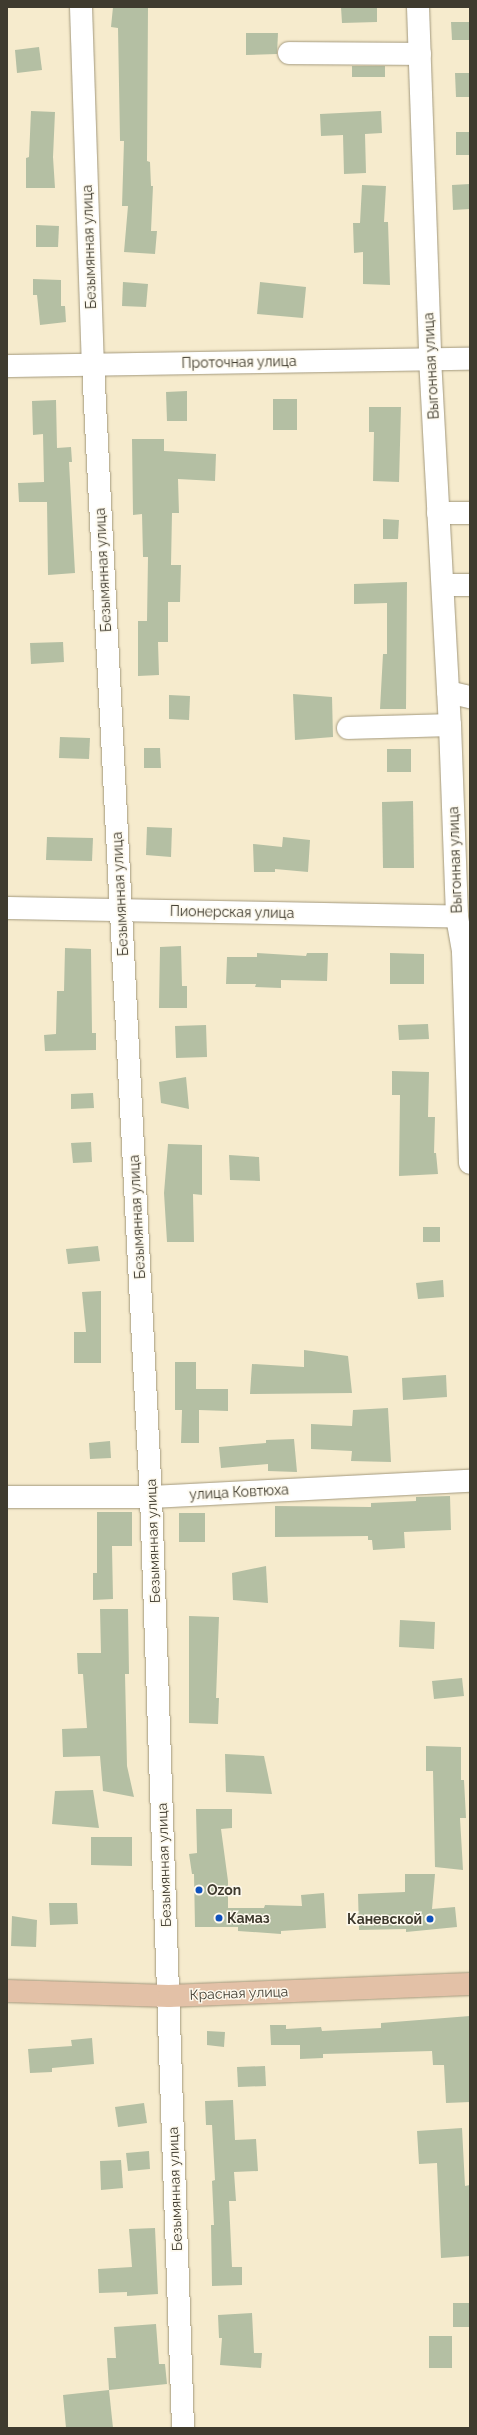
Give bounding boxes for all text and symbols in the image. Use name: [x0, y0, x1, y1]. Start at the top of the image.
street label: Безымянная улица: [78, 184, 100, 310]
street label: Выгонная улица: [420, 312, 442, 420]
street label: Проточная улица: [181, 353, 297, 371]
street label: Безымянная улица: [91, 507, 115, 633]
street label: Выгонная улица: [445, 806, 465, 914]
street label: Безымянная улица: [108, 831, 132, 957]
street label: Пионерская улица: [170, 903, 294, 921]
street label: Безымянная улица: [125, 1154, 149, 1280]
street label: Безымянная улица: [142, 1478, 164, 1604]
street label: улица Ковтюха: [189, 1481, 289, 1503]
street label: Безымянная улица: [153, 1802, 175, 1928]
place label: Ozon: [207, 1882, 241, 1898]
marker: Ozon: [194, 1885, 204, 1895]
place label: Камаз: [227, 1910, 270, 1926]
place label: Каневской: [347, 1911, 422, 1927]
marker: Камаз: [214, 1913, 224, 1923]
marker: Каневской: [425, 1914, 435, 1924]
street label: Красная улица: [189, 1983, 289, 2003]
street label: Безымянная улица: [164, 2126, 186, 2252]

